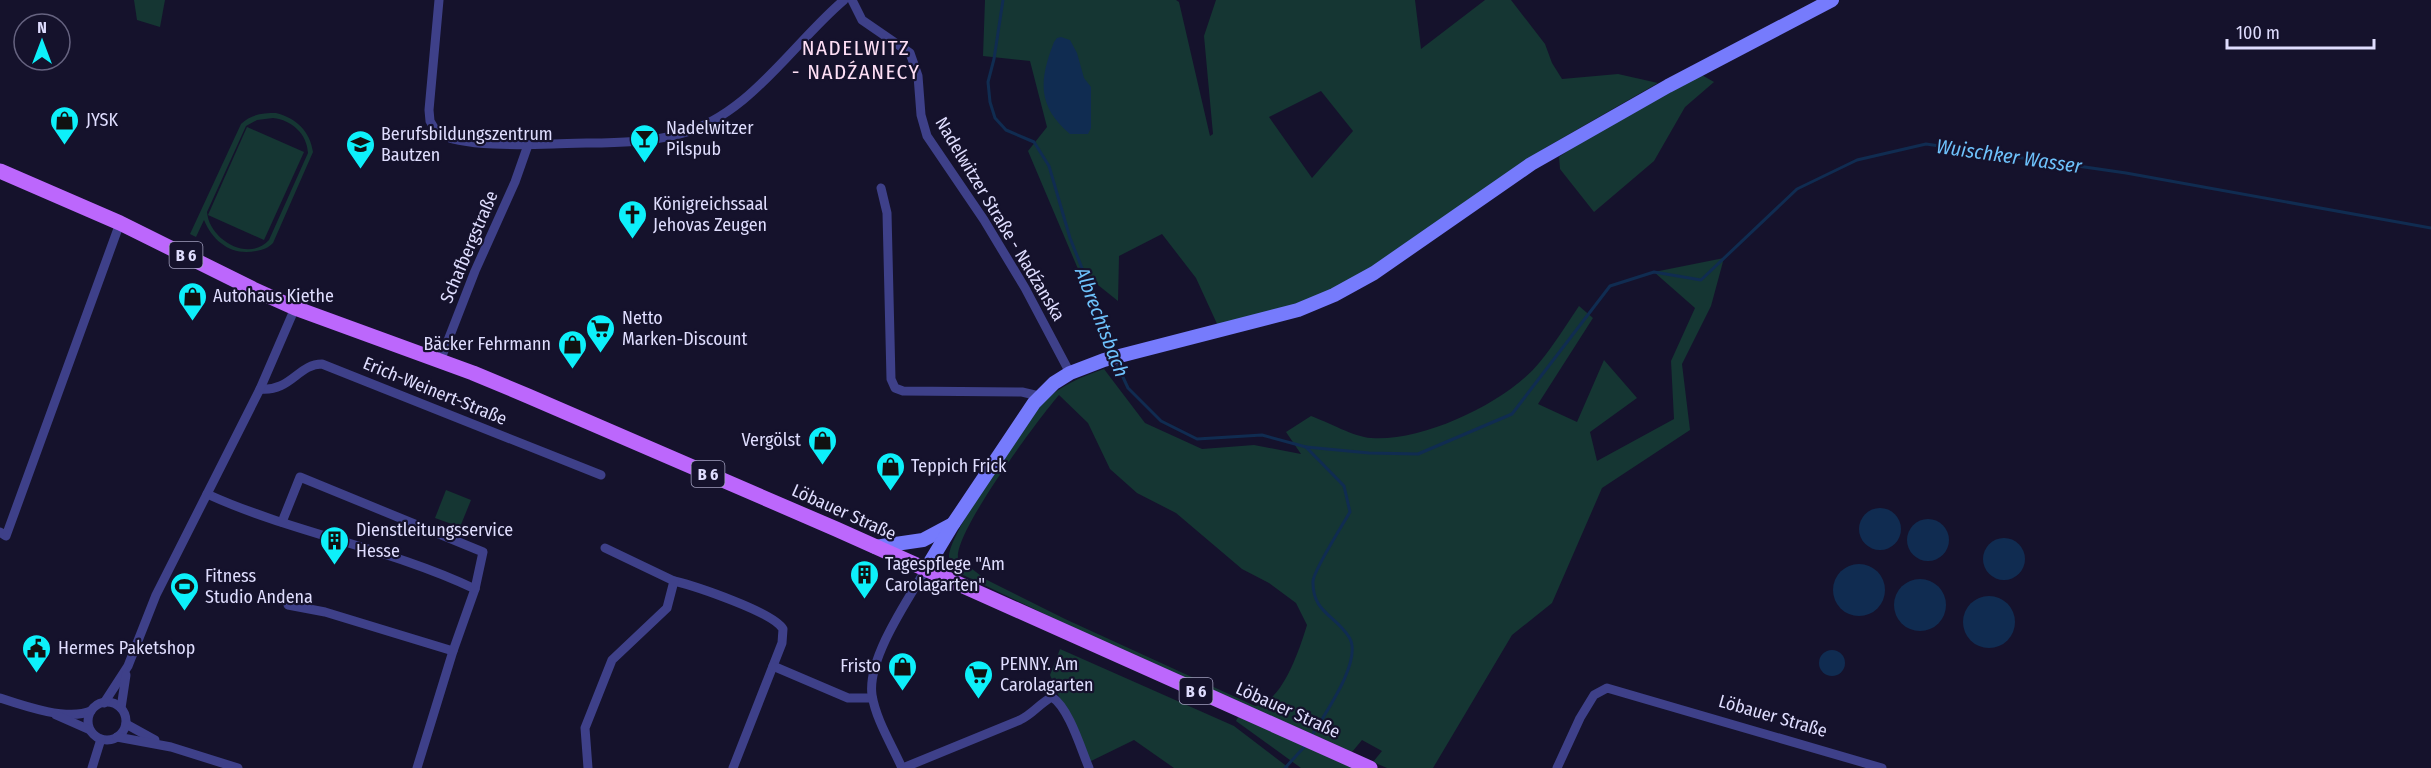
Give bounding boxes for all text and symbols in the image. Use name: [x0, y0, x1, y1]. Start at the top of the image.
north arrow: [12, 12, 72, 72]
scale bar: [2227, 12, 2374, 50]
text: N: [37, 18, 47, 37]
text: 100 m: [2236, 22, 2280, 44]
district label: NADELWITZ - NADŹANECY: [792, 35, 920, 85]
shop icon: JYSK: [49, 104, 81, 146]
place label: JYSK: [86, 109, 118, 131]
street label: Nadelwitzer Straße - Nadźanska: [930, 113, 1070, 325]
place label: Nadelwitzer Pilspub: [666, 117, 754, 160]
bar icon: Nadelwitzer Pilspub: [629, 122, 661, 164]
place label: Berufsbildungszentrum Bautzen: [381, 123, 553, 166]
school or university icon: Berufsbildungszentrum Bautzen: [344, 128, 376, 170]
water label: Wuischker Wasser: [1935, 134, 2084, 178]
street label: Schafbergstraße: [435, 187, 503, 306]
place label: Königreichssaal Jehovas Zeugen: [653, 193, 768, 236]
church icon: Königreichssaal Jehovas Zeugen: [616, 198, 648, 240]
road number: B 6: [170, 242, 202, 268]
water label: Albrechtsbach: [1070, 263, 1134, 380]
shop icon: Autohaus Kiethe: [176, 280, 208, 322]
place label: Autohaus Kiethe: [213, 285, 334, 307]
place label: Netto Marken-Discount: [622, 307, 748, 350]
supermarket icon: Netto Marken-Discount: [585, 312, 617, 354]
shop icon: Bäcker Fehrmann: [556, 328, 588, 370]
place label: Bäcker Fehrmann: [423, 333, 551, 355]
street label: Erich-Weinert-Straße: [360, 352, 510, 430]
shop icon: Vergölst: [806, 424, 838, 466]
place label: Vergölst: [741, 429, 801, 451]
shop icon: Teppich Frick: [874, 450, 906, 492]
place label: Teppich Frick: [911, 455, 1007, 477]
road number: B 6: [692, 461, 724, 487]
street label: Löbauer Straße: [788, 479, 900, 545]
place label: Dienstleitungsservice Hesse: [356, 519, 513, 562]
building icon: Dienstleitungsservice Hesse: [319, 524, 351, 566]
place label: Tagespflege "Am Carolagarten": [885, 553, 1005, 596]
building icon: Tagespflege "Am Carolagarten": [848, 558, 880, 600]
place label: Fitness Studio Andena: [205, 565, 313, 608]
sports icon: Fitness Studio Andena: [168, 570, 200, 612]
public building icon: Hermes Paketshop: [21, 632, 53, 674]
place label: Hermes Paketshop: [58, 637, 195, 659]
shop icon: Fristo: [886, 650, 918, 692]
place label: PENNY. Am Carolagarten: [1000, 653, 1094, 696]
place label: Fristo: [840, 655, 881, 677]
supermarket icon: PENNY. Am Carolagarten: [963, 658, 995, 700]
street label: Löbauer Straße: [1232, 677, 1344, 743]
road number: B 6: [1180, 678, 1212, 704]
street label: Löbauer Straße: [1716, 690, 1830, 742]

